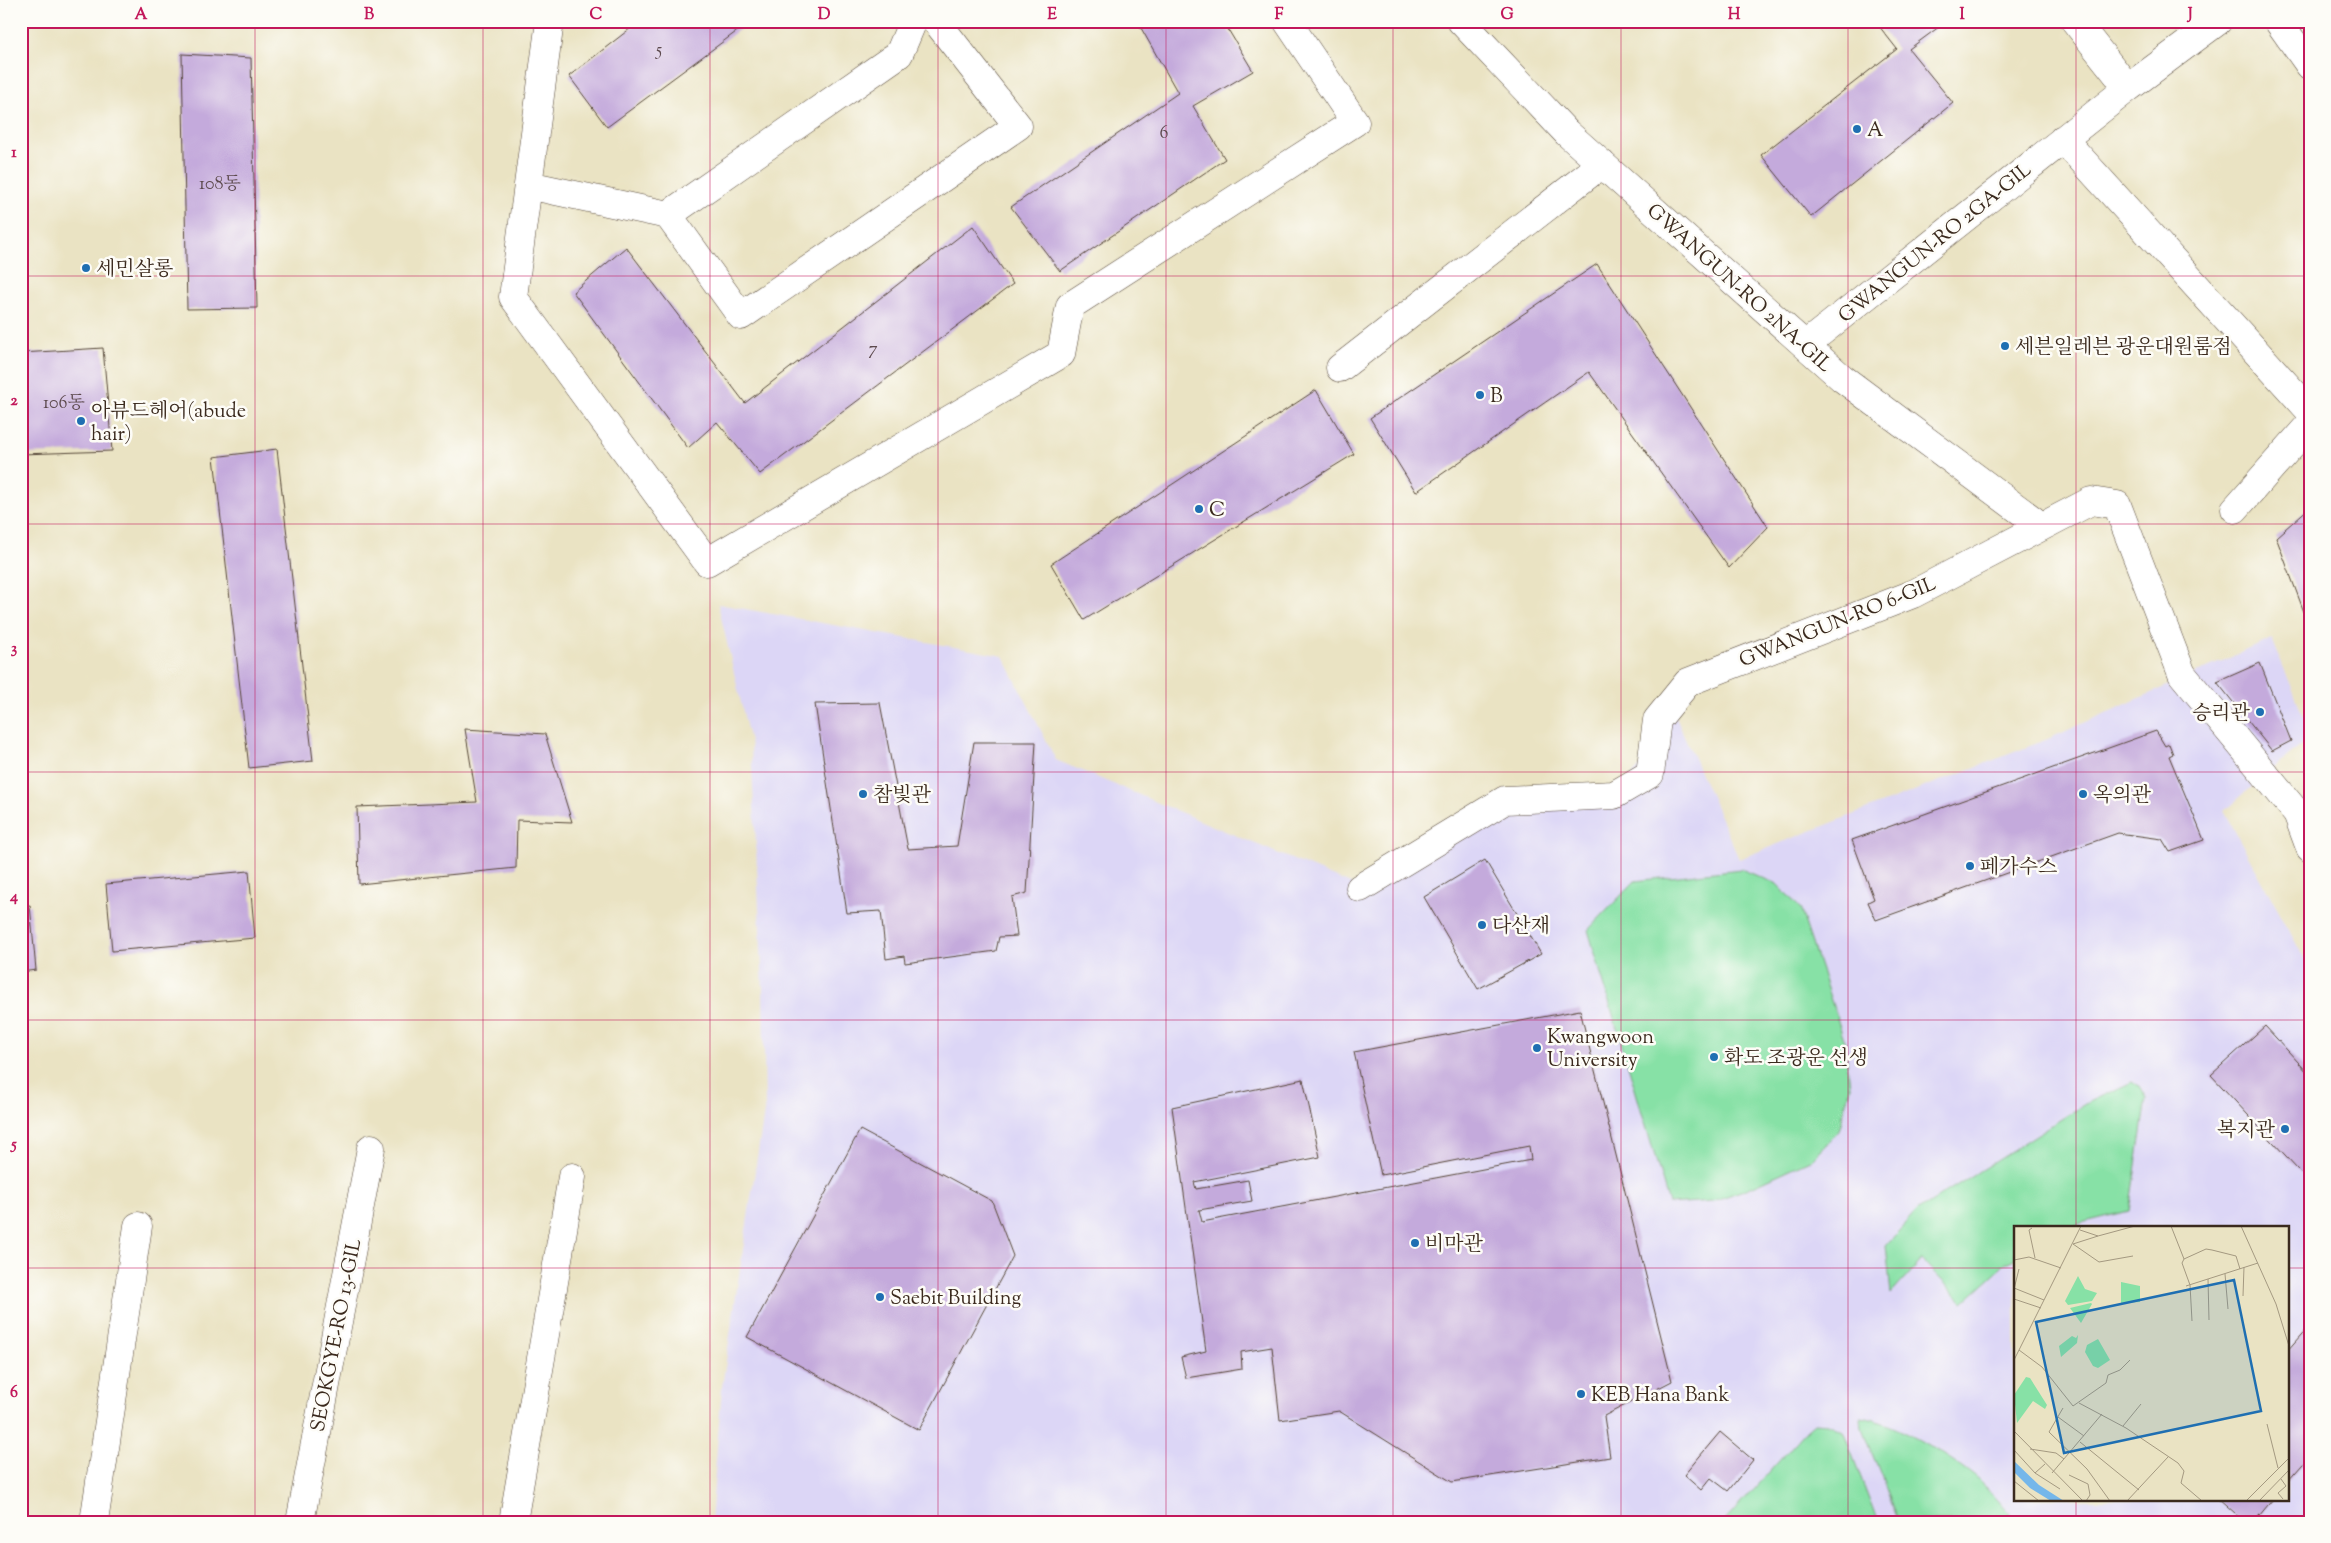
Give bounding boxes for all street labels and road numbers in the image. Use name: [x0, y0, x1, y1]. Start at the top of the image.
street label: GWANGUN-RO 2GA-GIL: [1833, 157, 2038, 331]
street label: GWANGUN-RO 2NA-GIL: [1639, 198, 1837, 380]
street label: GWANGUN-RO 6-GIL: [1735, 571, 1941, 676]
street label: SEOKGYE-RO 13-GIL: [305, 1237, 370, 1434]

